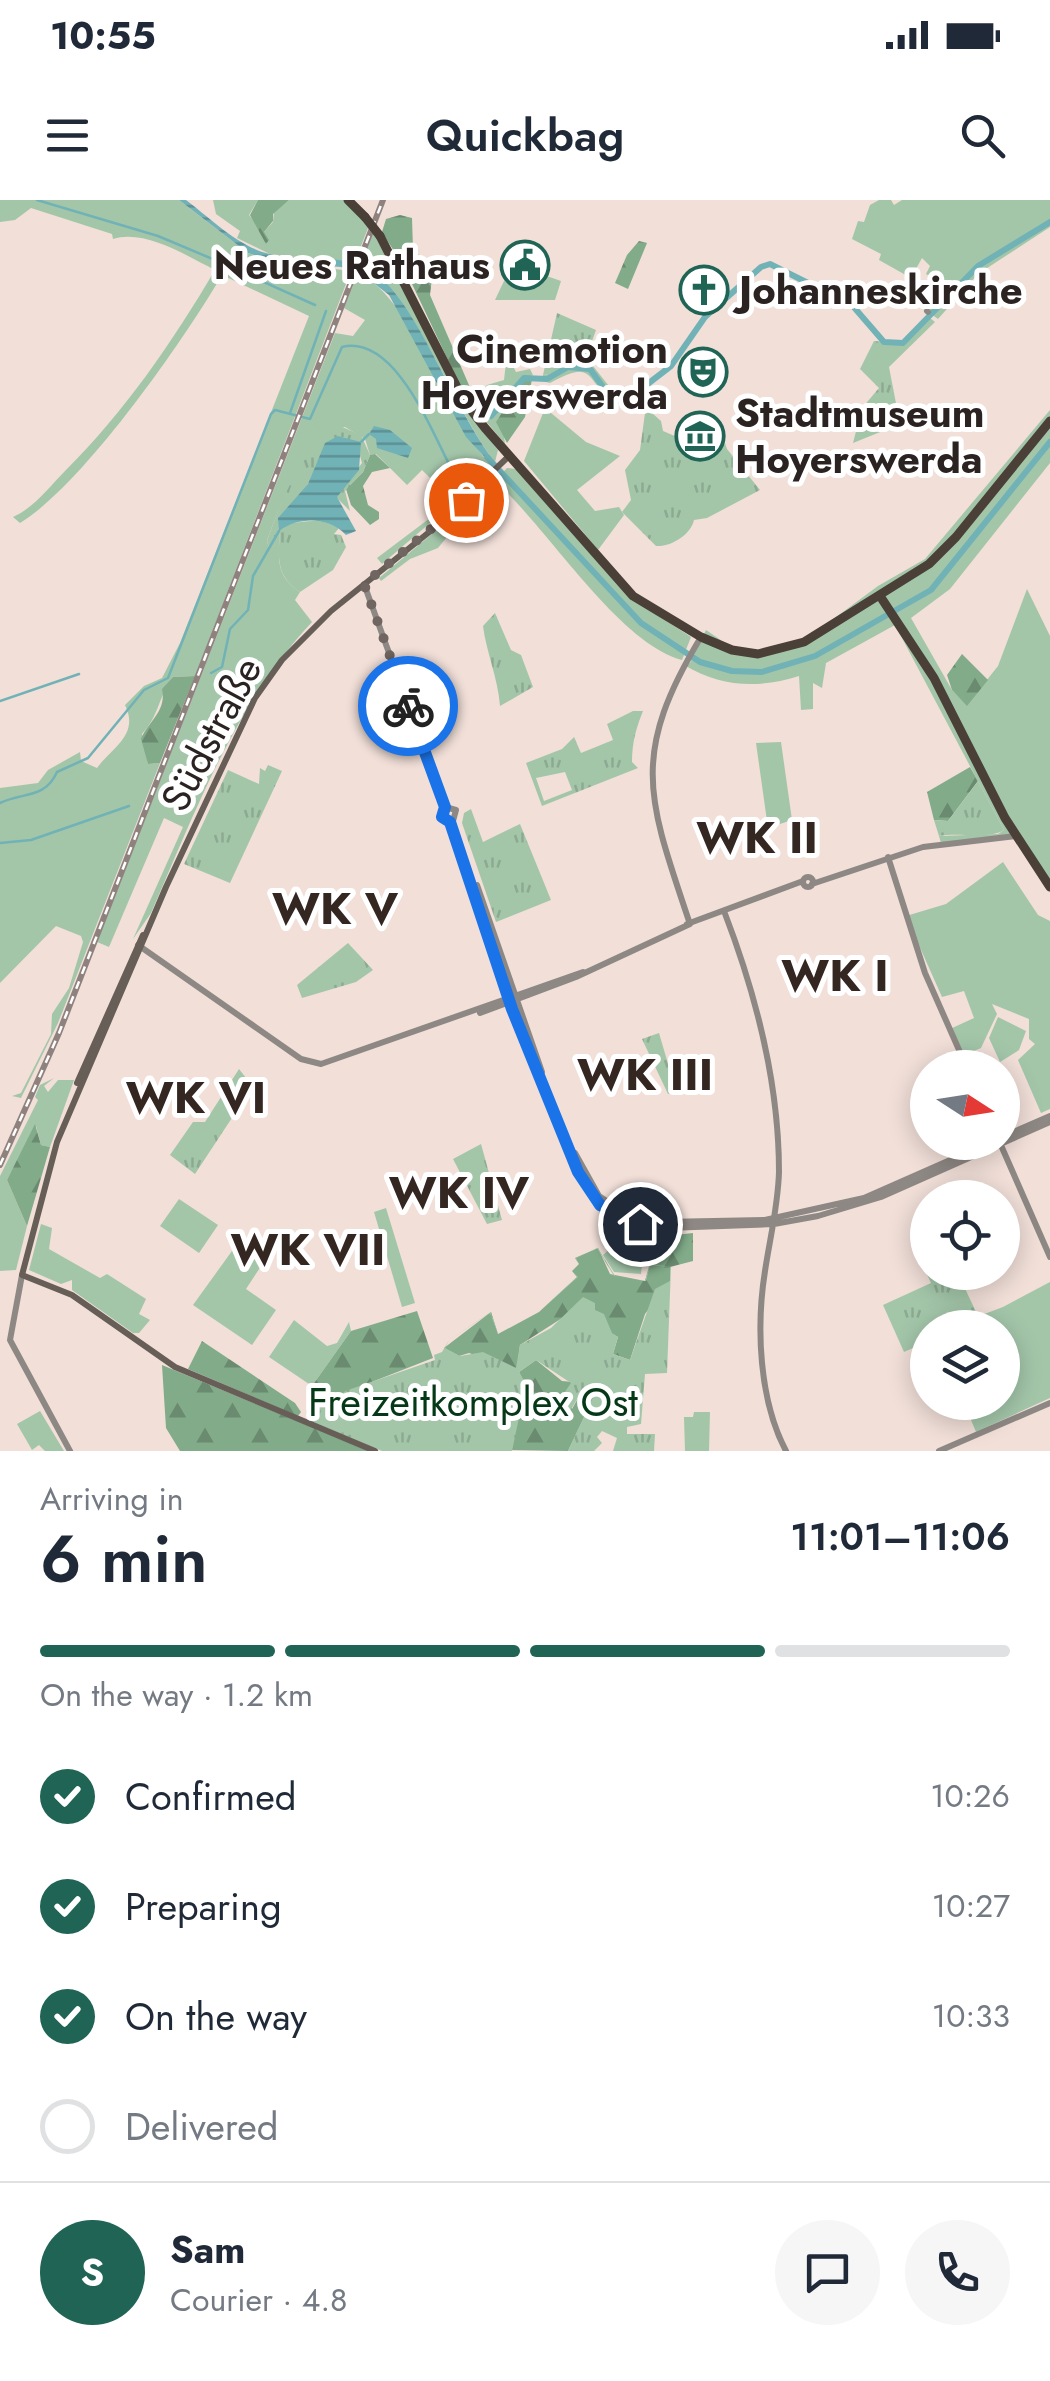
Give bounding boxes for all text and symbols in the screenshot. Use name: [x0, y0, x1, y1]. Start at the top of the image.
text: 10:55: [50, 8, 156, 63]
text: Quickbag: [426, 103, 624, 168]
icon: menu: [40, 108, 95, 163]
icon: search: [955, 108, 1010, 163]
place label: Neues Rathaus: [213, 236, 490, 294]
public building icon: Neues Rathaus: [499, 239, 551, 291]
place label: Johanneskirche: [732, 261, 1023, 319]
church icon: Johanneskirche: [678, 264, 730, 316]
place label: Cinemotion Hoyerswerda: [420, 320, 668, 424]
theatre icon: Cinemotion Hoyerswerda: [677, 346, 729, 398]
place label: Stadtmuseum Hoyerswerda: [735, 384, 984, 488]
museum icon: Stadtmuseum Hoyerswerda: [674, 410, 726, 462]
pin: [424, 458, 509, 543]
icon: bag: [439, 473, 494, 528]
street label: Südstraße: [146, 646, 276, 822]
courier: [358, 656, 458, 756]
icon: bike: [381, 679, 436, 734]
district label: WK II: [696, 805, 818, 870]
district label: WK V: [272, 876, 399, 941]
district label: WK I: [781, 943, 889, 1008]
district label: WK III: [577, 1042, 713, 1107]
north arrow: [910, 1050, 1020, 1160]
map controls: [910, 1050, 1020, 1420]
district label: WK VI: [126, 1065, 266, 1130]
district label: WK IV: [389, 1160, 530, 1225]
button: locate: [910, 1180, 1020, 1290]
pin: [598, 1182, 683, 1267]
icon: home: [613, 1197, 668, 1252]
district label: WK VII: [231, 1217, 385, 1282]
button: layers: [910, 1310, 1020, 1420]
park label: Freizeitkomplex Ost: [308, 1373, 638, 1431]
text: Arriving in: [40, 1476, 184, 1522]
text: 11:01–11:06: [790, 1509, 1010, 1564]
text: 6 min: [40, 1512, 208, 1606]
text: On the way · 1.2 km: [40, 1672, 313, 1718]
icon: check: [40, 1769, 95, 1824]
text: Confirmed: [125, 1769, 296, 1824]
text: 10:26: [930, 1773, 1010, 1819]
icon: check: [40, 1879, 95, 1934]
text: Preparing: [125, 1879, 282, 1934]
text: 10:27: [932, 1883, 1010, 1929]
icon: check: [40, 1989, 95, 2044]
text: On the way: [125, 1989, 307, 2044]
text: 10:33: [932, 1993, 1010, 2039]
text: Delivered: [125, 2099, 278, 2154]
button: chat: [775, 2220, 880, 2325]
button: phone: [905, 2220, 1010, 2325]
text: Sam: [170, 2222, 245, 2277]
text: S: [81, 2245, 104, 2300]
text: Courier · 4.8: [170, 2277, 347, 2323]

